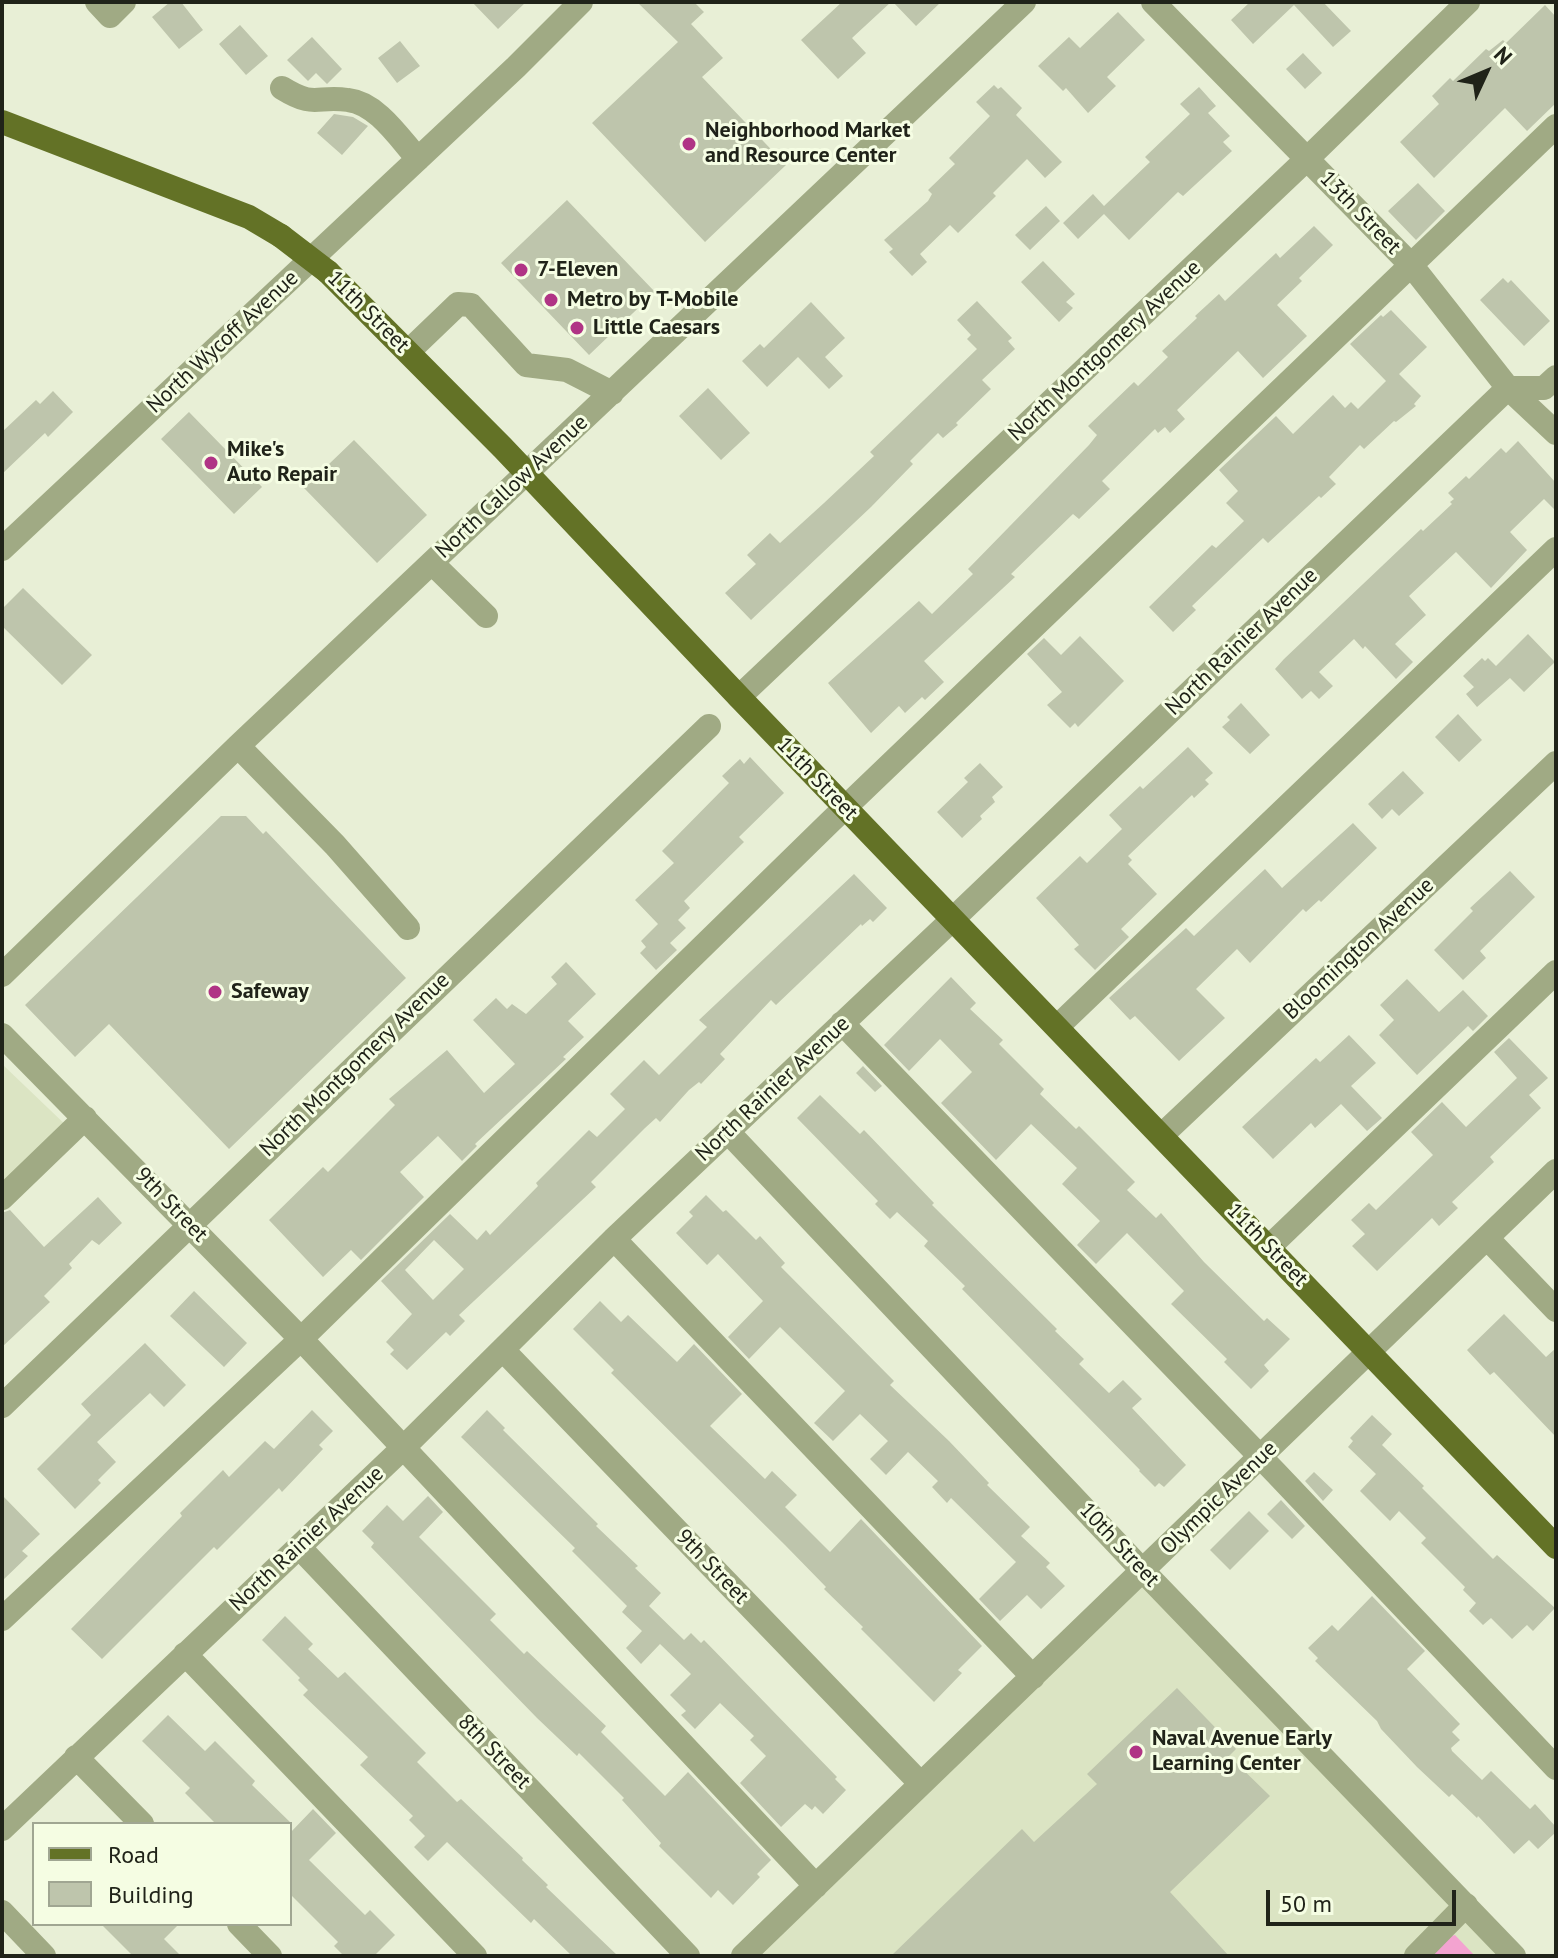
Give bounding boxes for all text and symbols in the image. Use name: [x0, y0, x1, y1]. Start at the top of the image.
north arrow: [1446, 32, 1526, 112]
text: N: [1488, 40, 1518, 70]
place label: Neighborhood Market and Resource Center: [705, 118, 910, 170]
marker: Neighborhood Market and Resource Center: [680, 135, 698, 153]
street label: 13th Street: [1314, 166, 1406, 260]
street label: North Montgomery Avenue: [1003, 255, 1207, 447]
place label: 7-Eleven: [537, 257, 618, 283]
marker: 7-Eleven: [512, 261, 530, 279]
street label: North Wycoff Avenue: [142, 265, 304, 419]
street label: 11th Street: [321, 265, 415, 359]
place label: Metro by T-Mobile: [567, 287, 739, 313]
marker: Metro by T-Mobile: [542, 291, 560, 309]
place label: Little Caesars: [593, 315, 720, 341]
marker: Little Caesars: [568, 319, 586, 337]
street label: North Callow Avenue: [430, 410, 594, 564]
place label: Mike's Auto Repair: [227, 437, 337, 488]
marker: Mike's Auto Repair: [202, 454, 220, 472]
street label: North Rainier Avenue: [1161, 563, 1323, 721]
street label: 11th Street: [771, 732, 863, 826]
street label: Bloomington Avenue: [1278, 872, 1440, 1026]
street label: North Montgomery Avenue: [255, 967, 455, 1163]
place label: Safeway: [231, 979, 309, 1005]
marker: Safeway: [206, 983, 224, 1001]
street label: North Rainier Avenue: [691, 1011, 855, 1167]
street label: 9th Street: [129, 1162, 213, 1248]
street label: 11th Street: [1221, 1198, 1313, 1292]
street label: Olympic Avenue: [1155, 1436, 1283, 1560]
street label: North Rainier Avenue: [225, 1461, 389, 1617]
street label: 10th Street: [1073, 1497, 1165, 1593]
street label: 9th Street: [670, 1524, 754, 1610]
street label: 8th Street: [452, 1709, 536, 1795]
place label: Naval Avenue Early Learning Center: [1152, 1726, 1332, 1778]
marker: Naval Avenue Early Learning Center: [1127, 1743, 1145, 1761]
legend: [32, 1822, 292, 1926]
text: Road: [108, 1839, 159, 1870]
scale bar: [1270, 1874, 1460, 1924]
text: Building: [108, 1879, 194, 1910]
text: 50 m: [1280, 1888, 1332, 1919]

